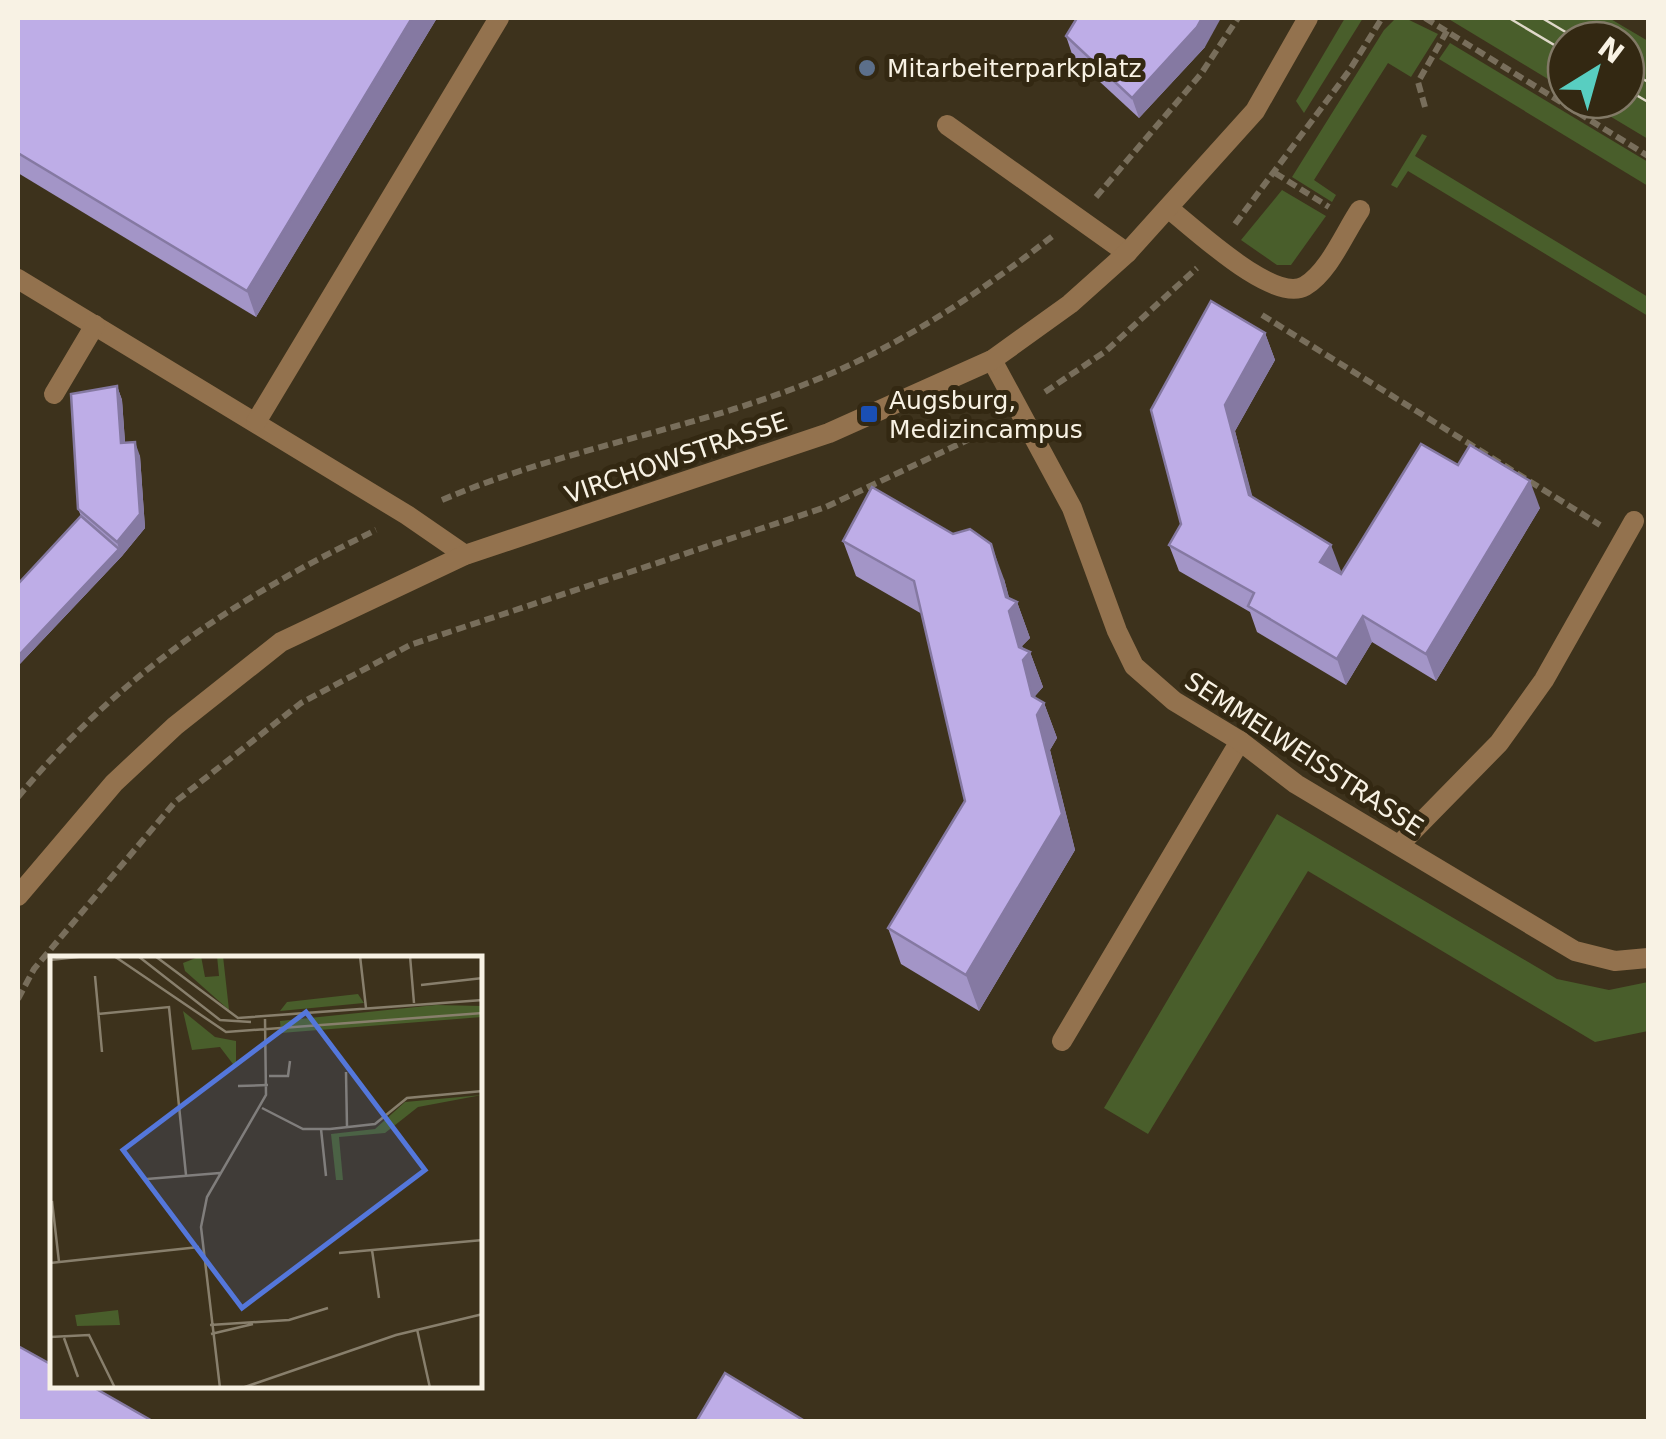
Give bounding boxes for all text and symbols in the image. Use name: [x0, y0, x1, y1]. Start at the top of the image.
north arrow: [1546, 20, 1646, 120]
text: N: [1591, 30, 1630, 71]
place label: Mitarbeiterparkplatz: [887, 54, 1142, 83]
marker: Mitarbeiterparkplatz: [856, 57, 878, 79]
place label: Augsburg, Medizincampus: [889, 386, 1083, 444]
marker: Augsburg, Medizincampus: [858, 403, 880, 425]
street label: VIRCHOWSTRASSE: [561, 406, 791, 510]
street label: SEMMELWEISSTRASSE: [1179, 666, 1429, 842]
inset map: [50, 956, 482, 1389]

